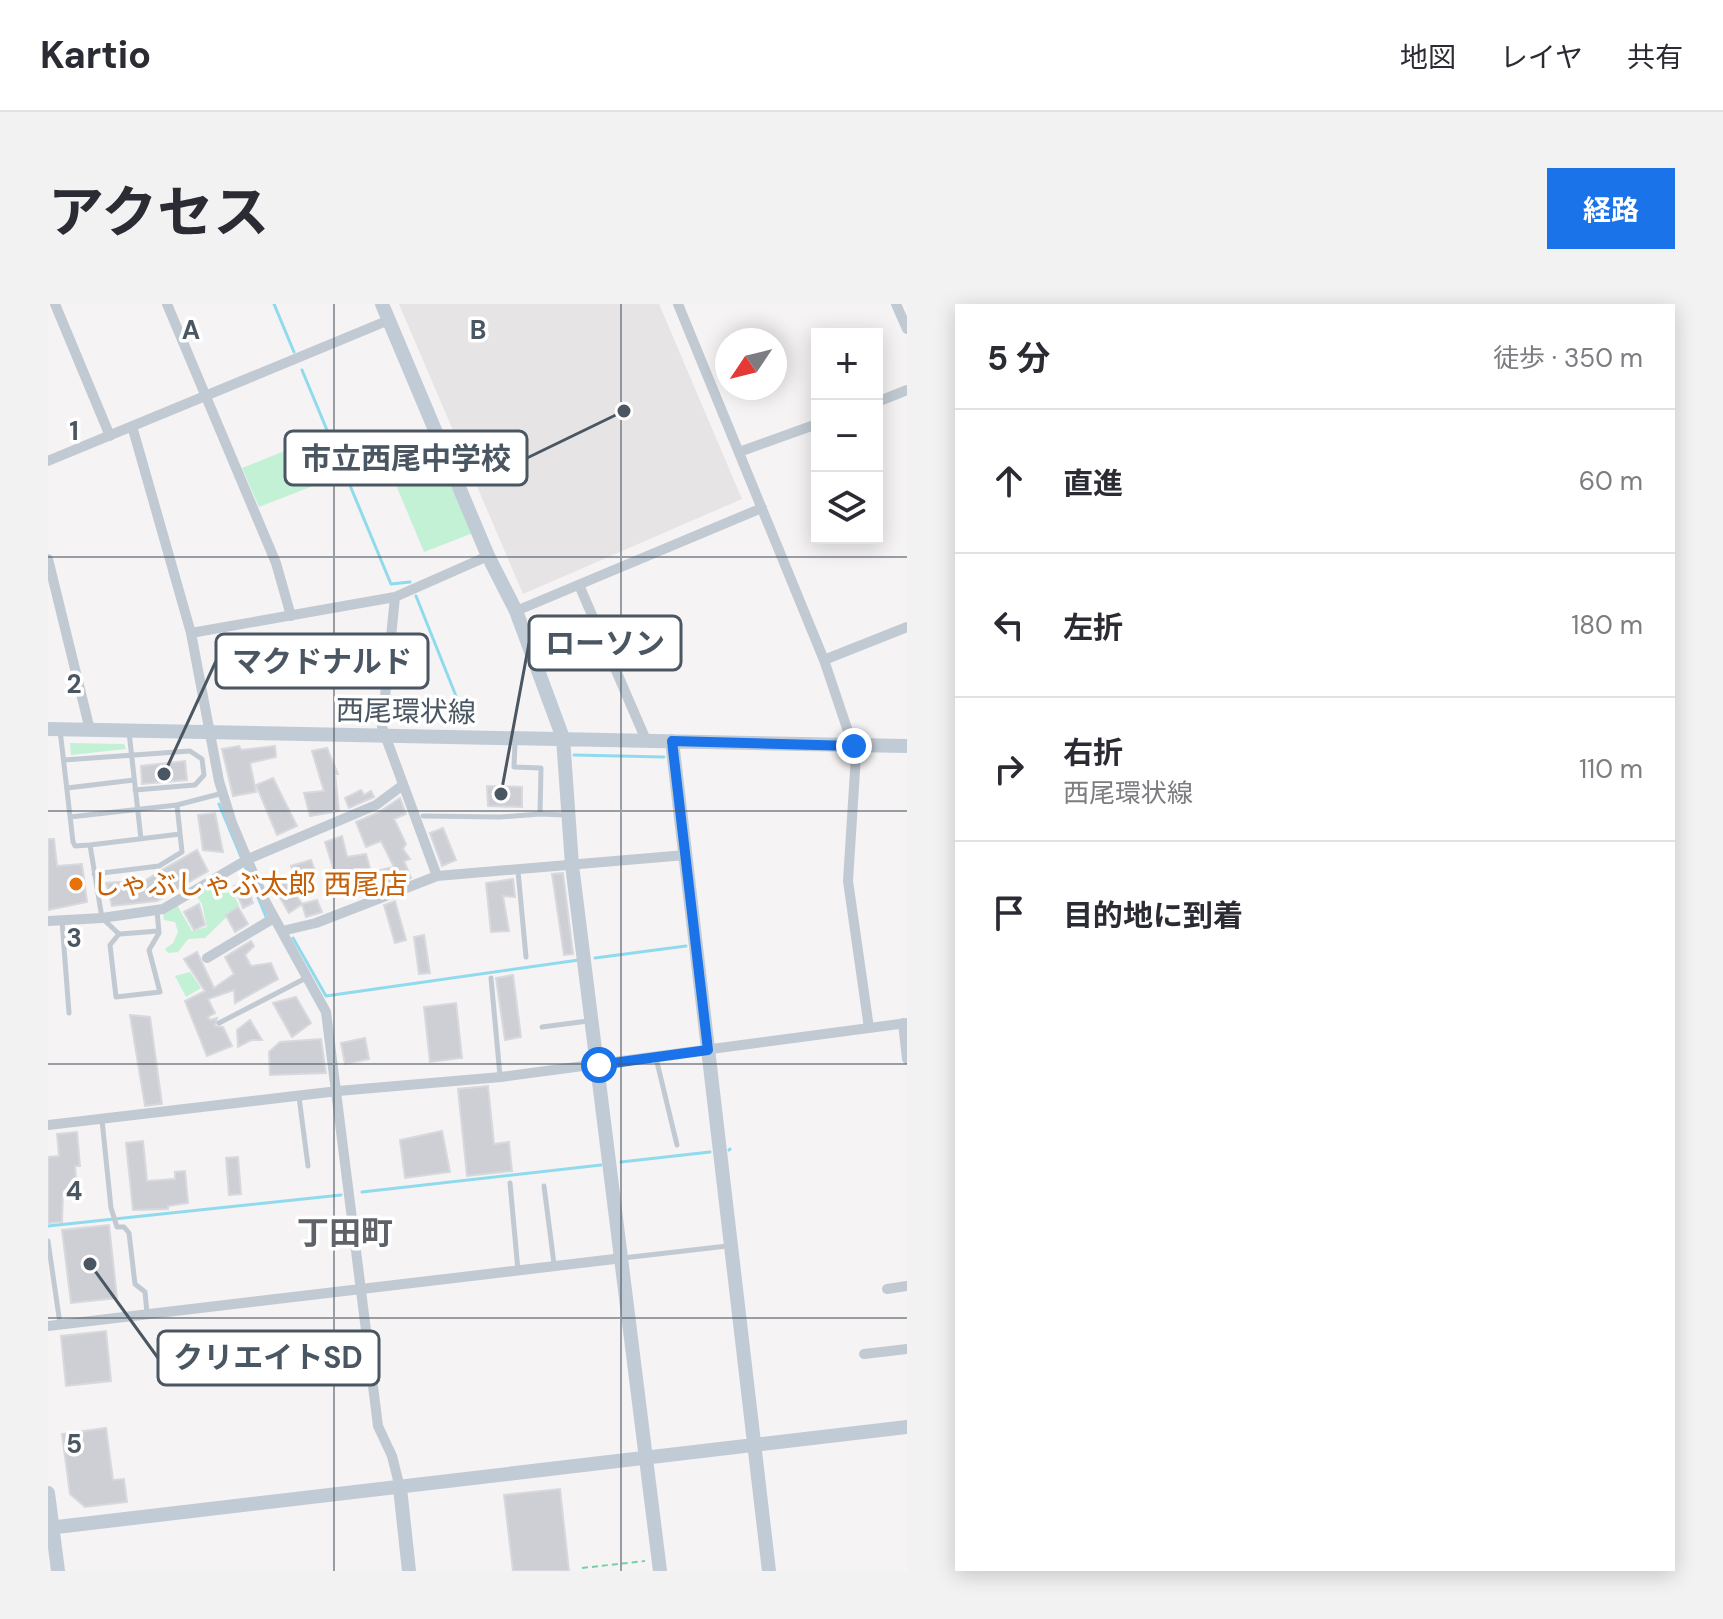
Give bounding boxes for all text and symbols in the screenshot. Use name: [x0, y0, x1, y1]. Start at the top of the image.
text: Kartio: [40, 30, 151, 80]
text: 地図: [1400, 39, 1456, 76]
text: レイヤ: [1500, 39, 1583, 76]
text: 共有: [1627, 39, 1683, 76]
button: 経路: [1547, 168, 1675, 249]
text: アクセス: [48, 176, 269, 249]
text: A: [182, 313, 200, 347]
text: B: [470, 313, 486, 347]
north arrow: [715, 328, 787, 400]
map controls: [811, 328, 883, 544]
button: +: [811, 328, 883, 400]
text: 5 分: [987, 336, 1050, 381]
text: 徒歩 · 350 m: [1493, 341, 1643, 375]
button: −: [811, 400, 883, 472]
text: 1: [69, 414, 79, 448]
callout: 市立西尾中学校: [285, 431, 527, 485]
text: 市立西尾中学校: [301, 439, 511, 478]
icon: ahead: [987, 459, 1031, 503]
text: 直進: [1063, 464, 1123, 503]
text: 60 m: [1579, 464, 1643, 498]
button: layers: [811, 472, 883, 544]
icon: left: [987, 603, 1031, 647]
text: 左折: [1063, 608, 1123, 647]
text: 180 m: [1571, 608, 1643, 642]
callout: ローソン: [529, 616, 681, 670]
text: ローソン: [545, 624, 665, 663]
callout: マクドナルド: [216, 634, 428, 688]
text: マクドナルド: [232, 642, 412, 681]
text: 2: [66, 667, 82, 701]
street label: 西尾環状線: [336, 692, 476, 731]
route end: [836, 728, 872, 764]
text: 右折: [1063, 733, 1123, 772]
icon: right: [987, 747, 1031, 791]
text: 110 m: [1579, 752, 1643, 786]
text: 西尾環状線: [1063, 776, 1193, 810]
place label: しゃぶしゃぶ太郎 西尾店: [92, 866, 407, 903]
marker: しゃぶしゃぶ太郎 西尾店: [67, 875, 85, 893]
icon: arrive: [987, 891, 1031, 935]
text: 目的地に到着: [1063, 896, 1243, 935]
text: 3: [66, 921, 82, 955]
route start: [581, 1047, 617, 1083]
text: 4: [66, 1174, 82, 1208]
district label: 丁田町: [297, 1212, 393, 1254]
callout: クリエイトSD: [158, 1331, 379, 1385]
text: クリエイトSD: [173, 1338, 363, 1377]
text: 5: [66, 1427, 82, 1461]

